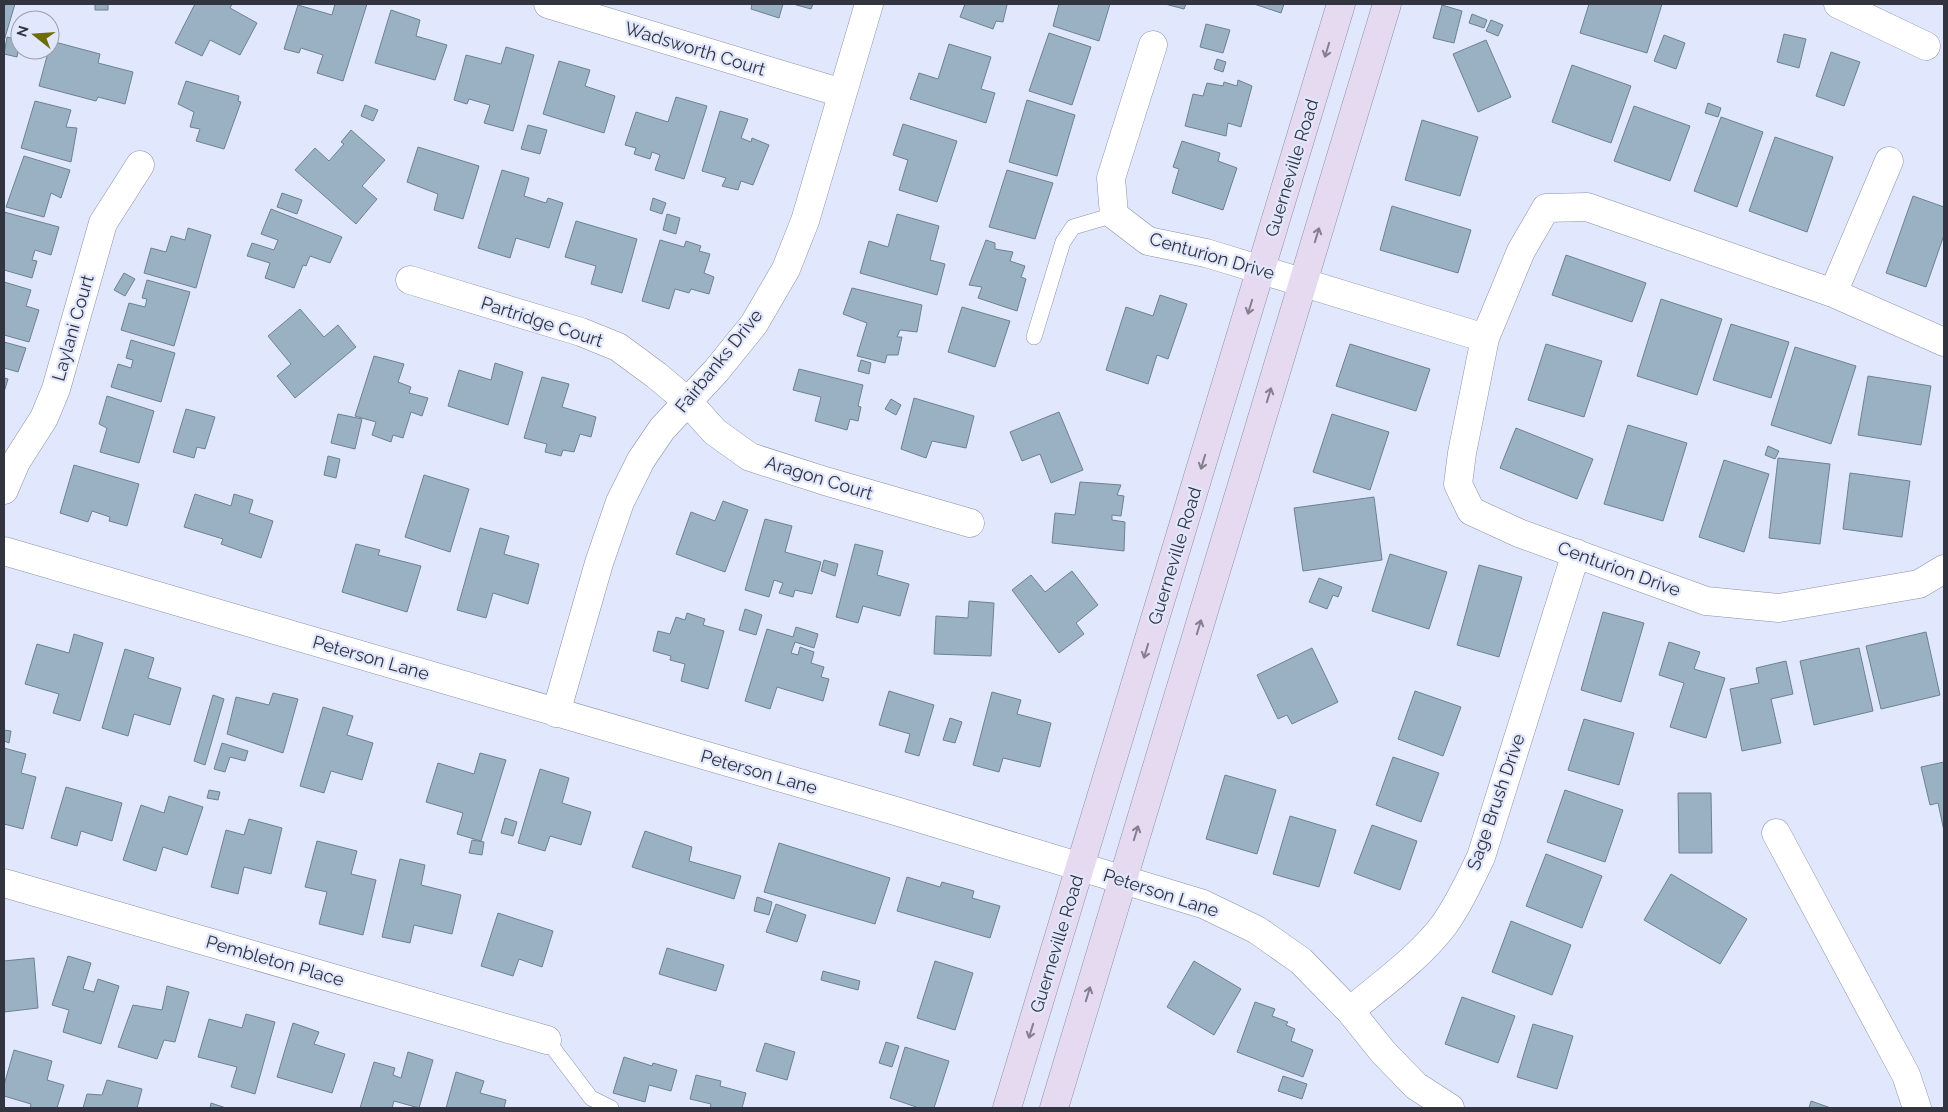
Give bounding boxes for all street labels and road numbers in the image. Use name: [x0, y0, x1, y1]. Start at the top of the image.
street label: Wadsworth Court: [622, 17, 768, 80]
street label: Guerneville Road: [1261, 96, 1322, 239]
street label: Centurion Drive: [1147, 228, 1277, 284]
street label: Laylani Court: [47, 272, 98, 383]
street label: Partridge Court: [478, 292, 606, 351]
street label: Fairbanks Drive: [671, 305, 767, 417]
street label: Aragon Court: [763, 451, 875, 504]
street label: Guerneville Road: [1144, 484, 1205, 627]
street label: Centurion Drive: [1555, 537, 1684, 601]
street label: Peterson Lane: [311, 631, 432, 684]
street label: Sage Brush Drive: [1462, 731, 1529, 873]
street label: Peterson Lane: [699, 745, 820, 798]
street label: Peterson Lane: [1101, 864, 1222, 921]
street label: Guerneville Road: [1026, 872, 1087, 1015]
street label: Pembleton Place: [204, 931, 347, 990]

